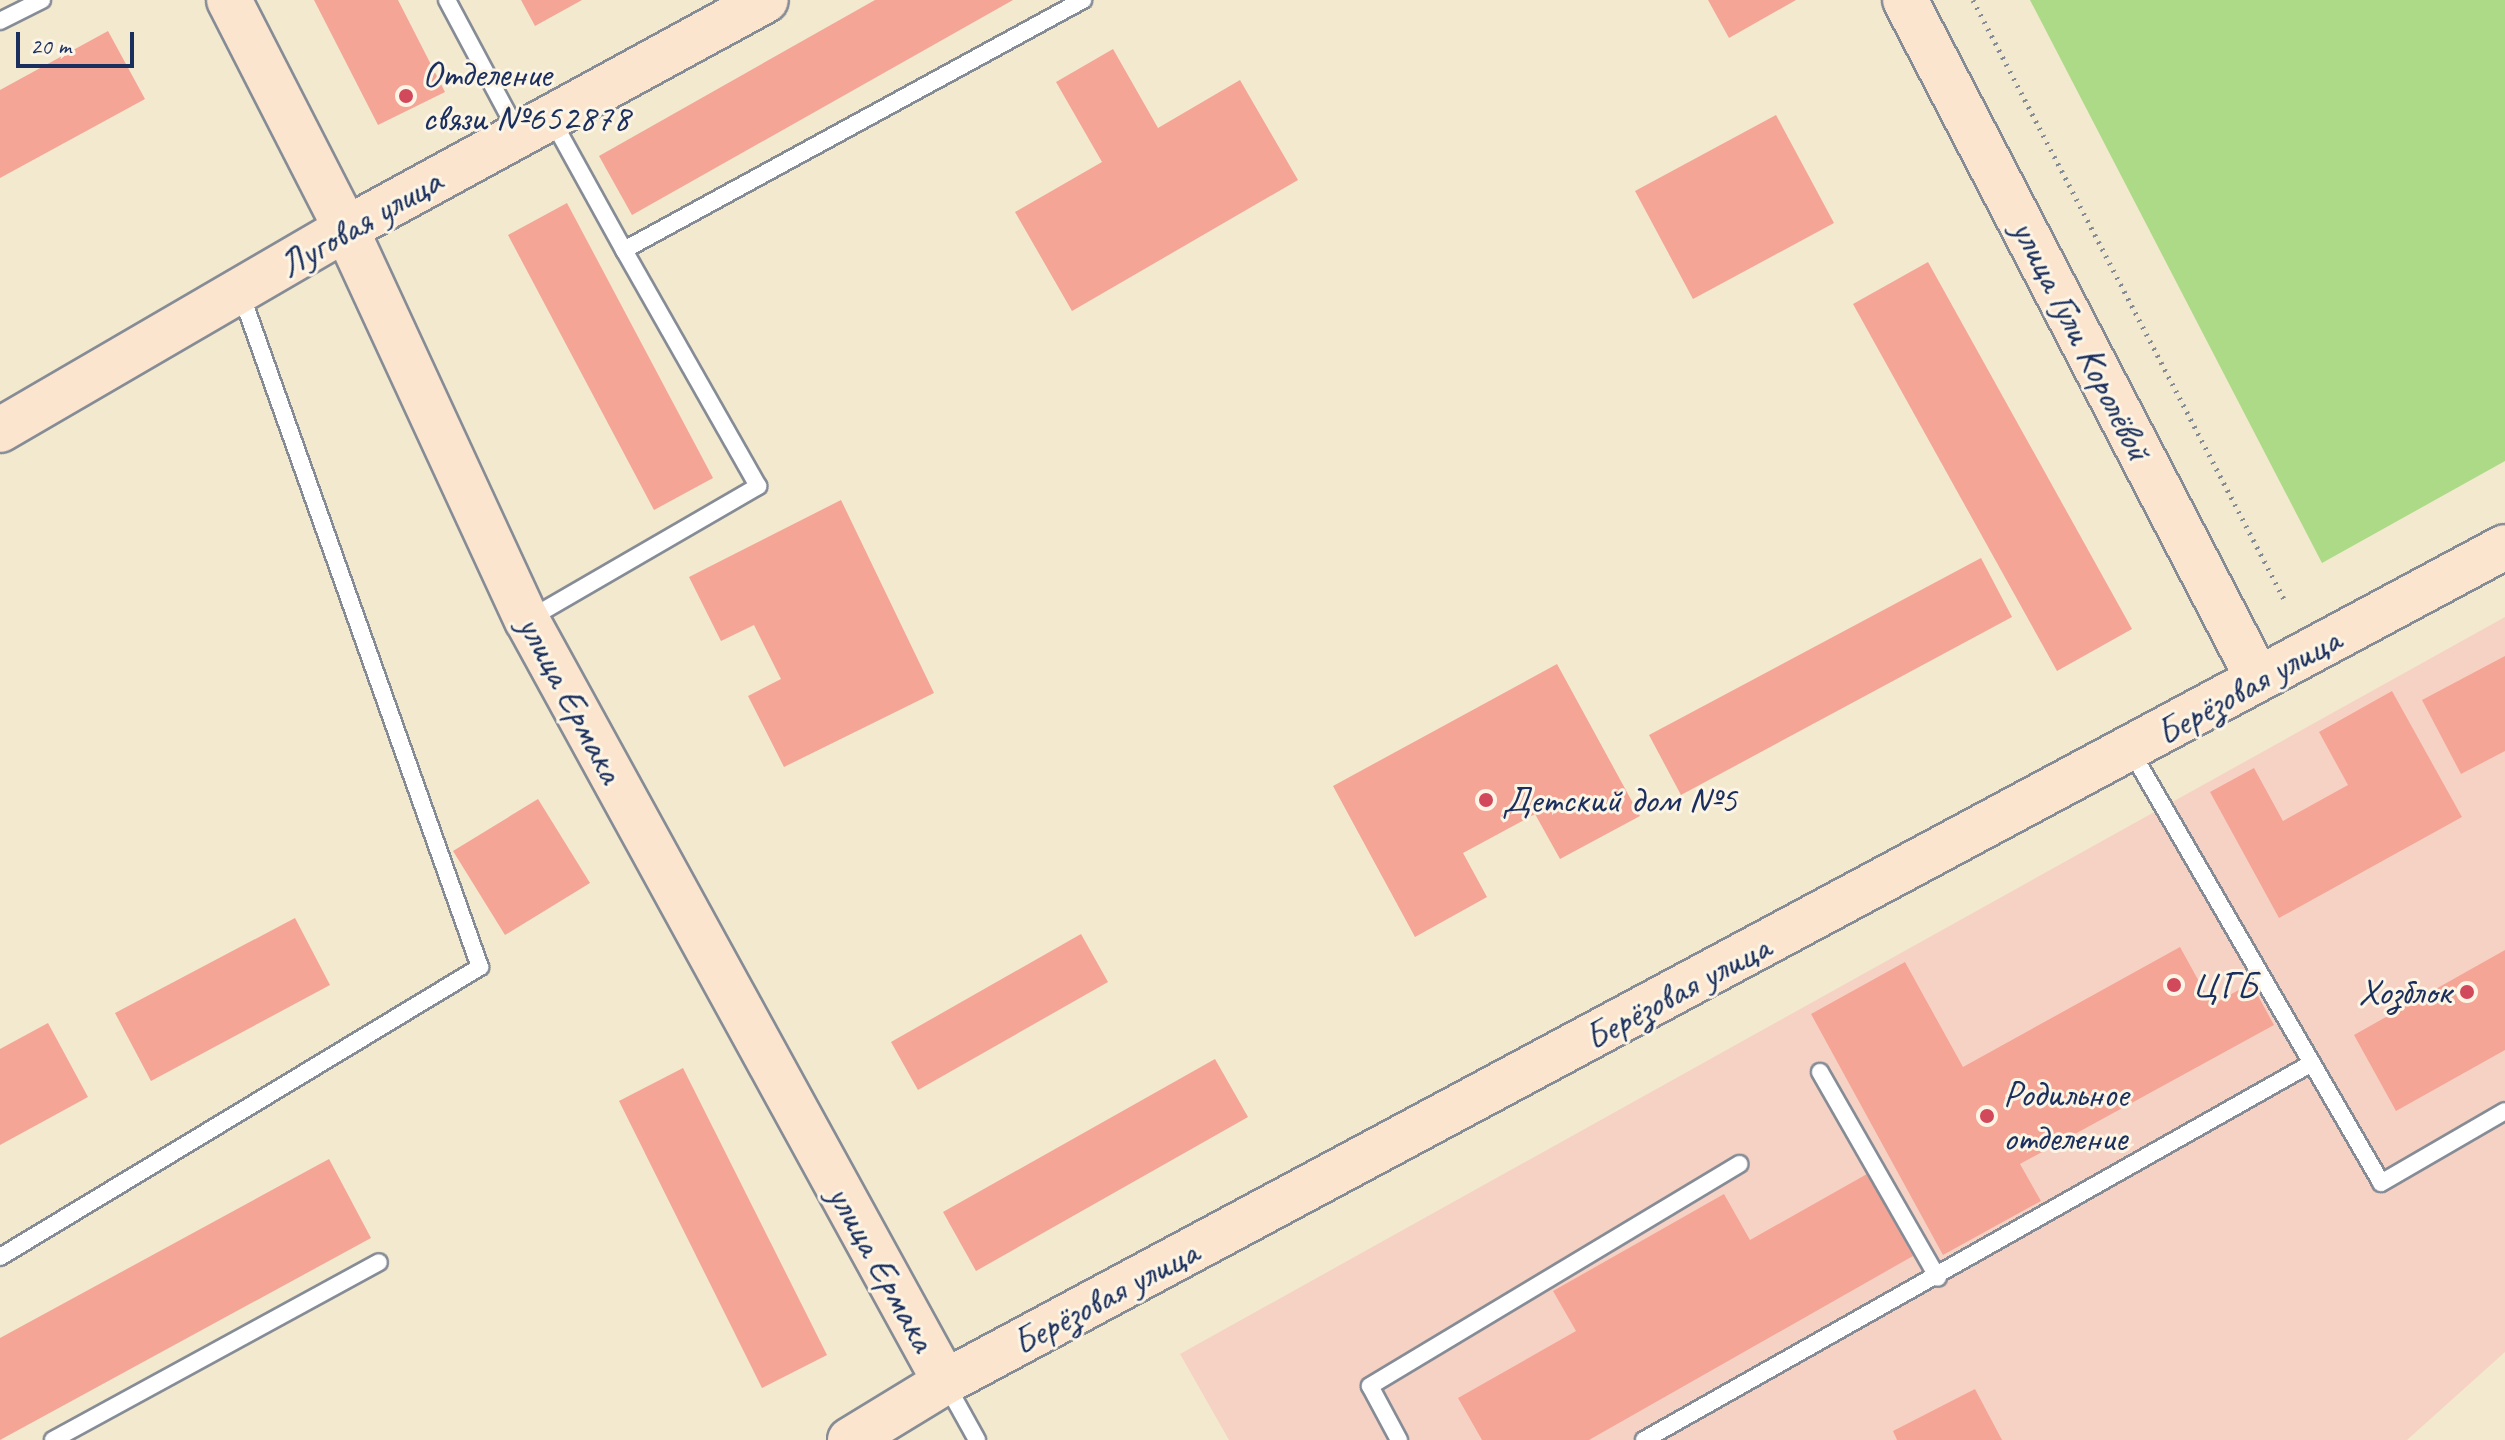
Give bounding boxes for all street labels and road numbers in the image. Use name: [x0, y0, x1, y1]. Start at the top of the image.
street label: Луговая улица: [270, 158, 450, 288]
street label: улица Гули Королёвой: [2002, 212, 2162, 468]
street label: улица Ермака: [507, 607, 635, 791]
street label: Берёзовая улица: [2148, 617, 2348, 755]
street label: Берёзовая улица: [1576, 924, 1778, 1060]
street label: улица Ермака: [817, 1176, 947, 1360]
street label: Берёзовая улица: [1004, 1229, 1206, 1365]

